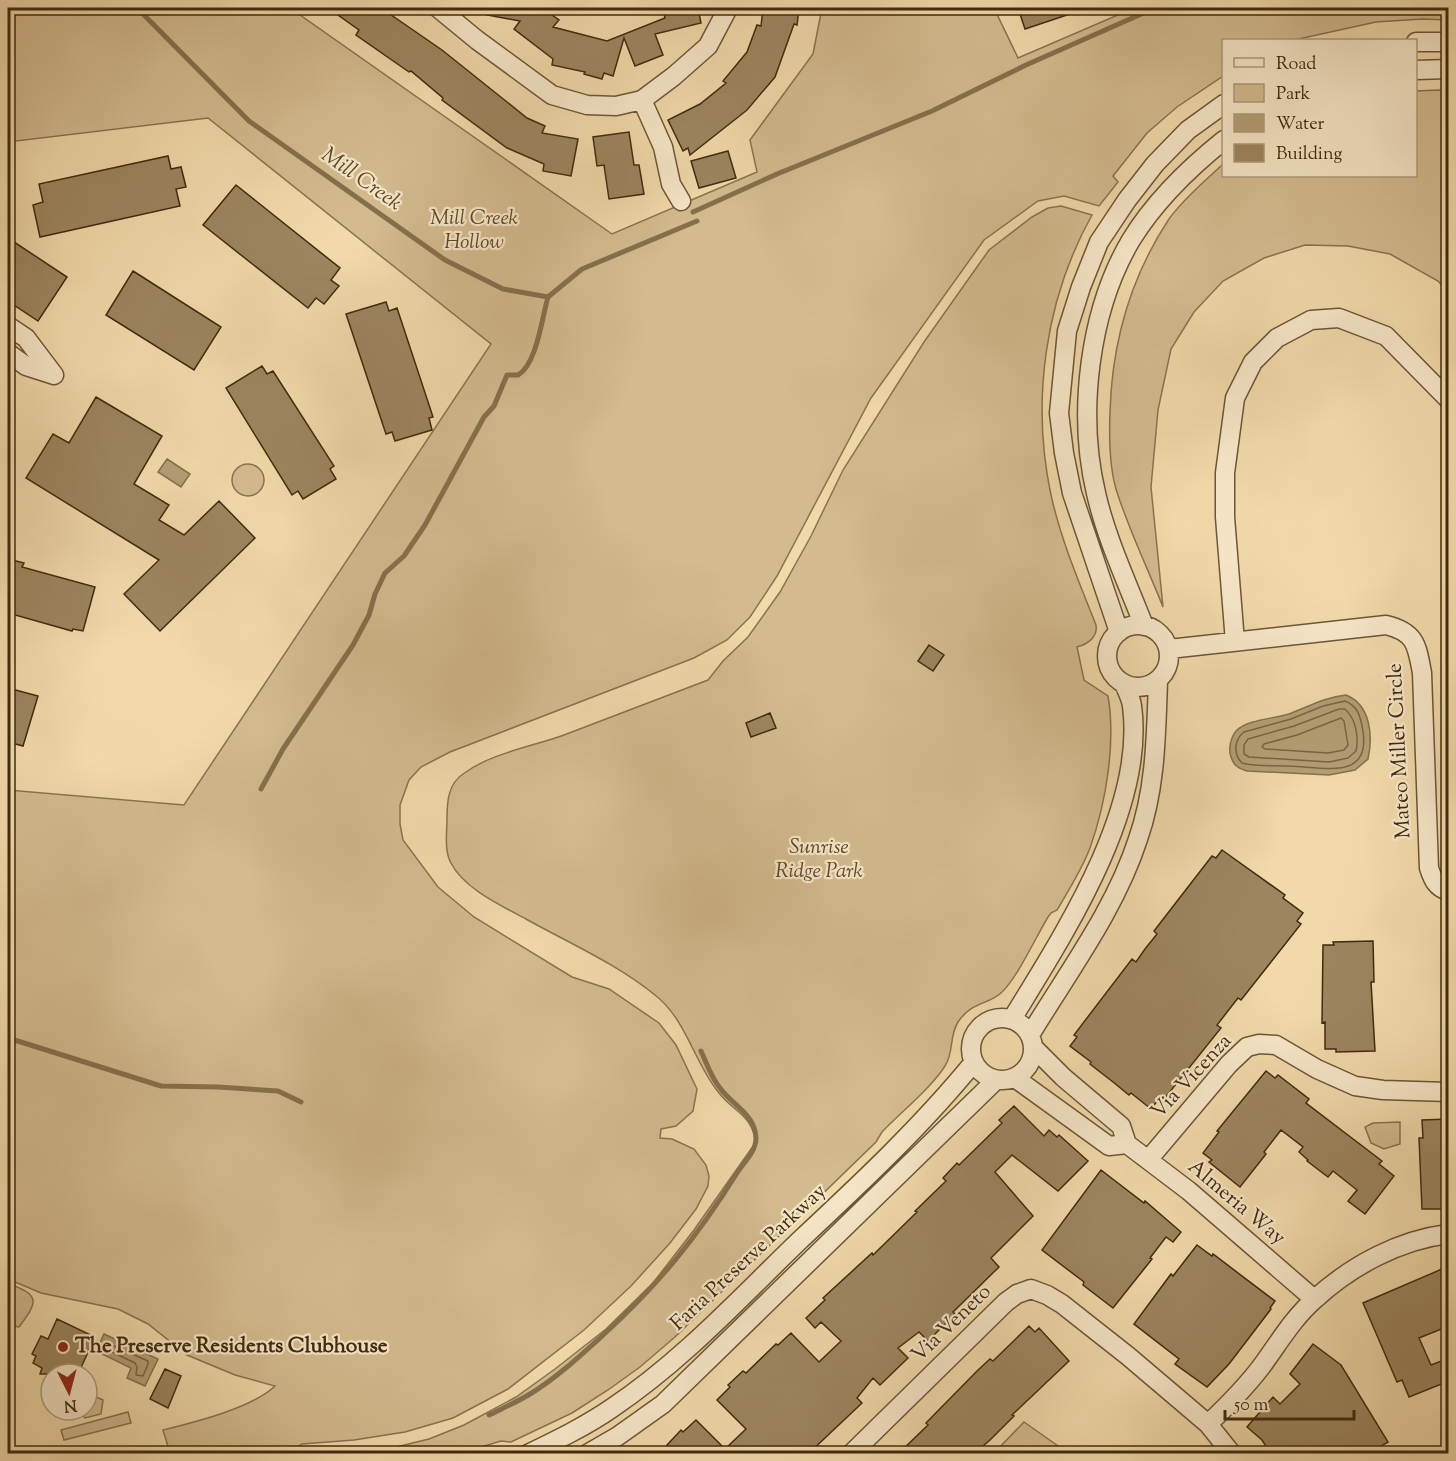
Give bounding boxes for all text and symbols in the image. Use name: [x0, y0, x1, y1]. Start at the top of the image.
legend: [1222, 39, 1417, 177]
text: Road: [1276, 52, 1316, 78]
text: Park: [1276, 82, 1311, 108]
text: Water: [1276, 112, 1325, 138]
water label: Mill Creek: [314, 140, 408, 220]
text: Building: [1276, 142, 1342, 168]
park label: Mill Creek Hollow: [430, 204, 519, 258]
street label: Mateo Miller Circle: [1380, 662, 1420, 840]
park label: Sunrise Ridge Park: [775, 833, 863, 887]
street label: Via Vicenza: [1145, 1028, 1240, 1126]
street label: Almeria Way: [1180, 1153, 1292, 1253]
street label: Faria Preserve Parkway: [664, 1177, 834, 1338]
street label: Via Veneto: [905, 1278, 999, 1370]
place label: The Preserve Residents Clubhouse: [75, 1332, 388, 1362]
marker: The Preserve Residents Clubhouse: [56, 1340, 70, 1354]
north arrow: [39, 1362, 99, 1422]
scale bar: [1225, 1383, 1354, 1421]
text: N: [63, 1392, 78, 1417]
text: 50 m: [1233, 1393, 1269, 1419]

